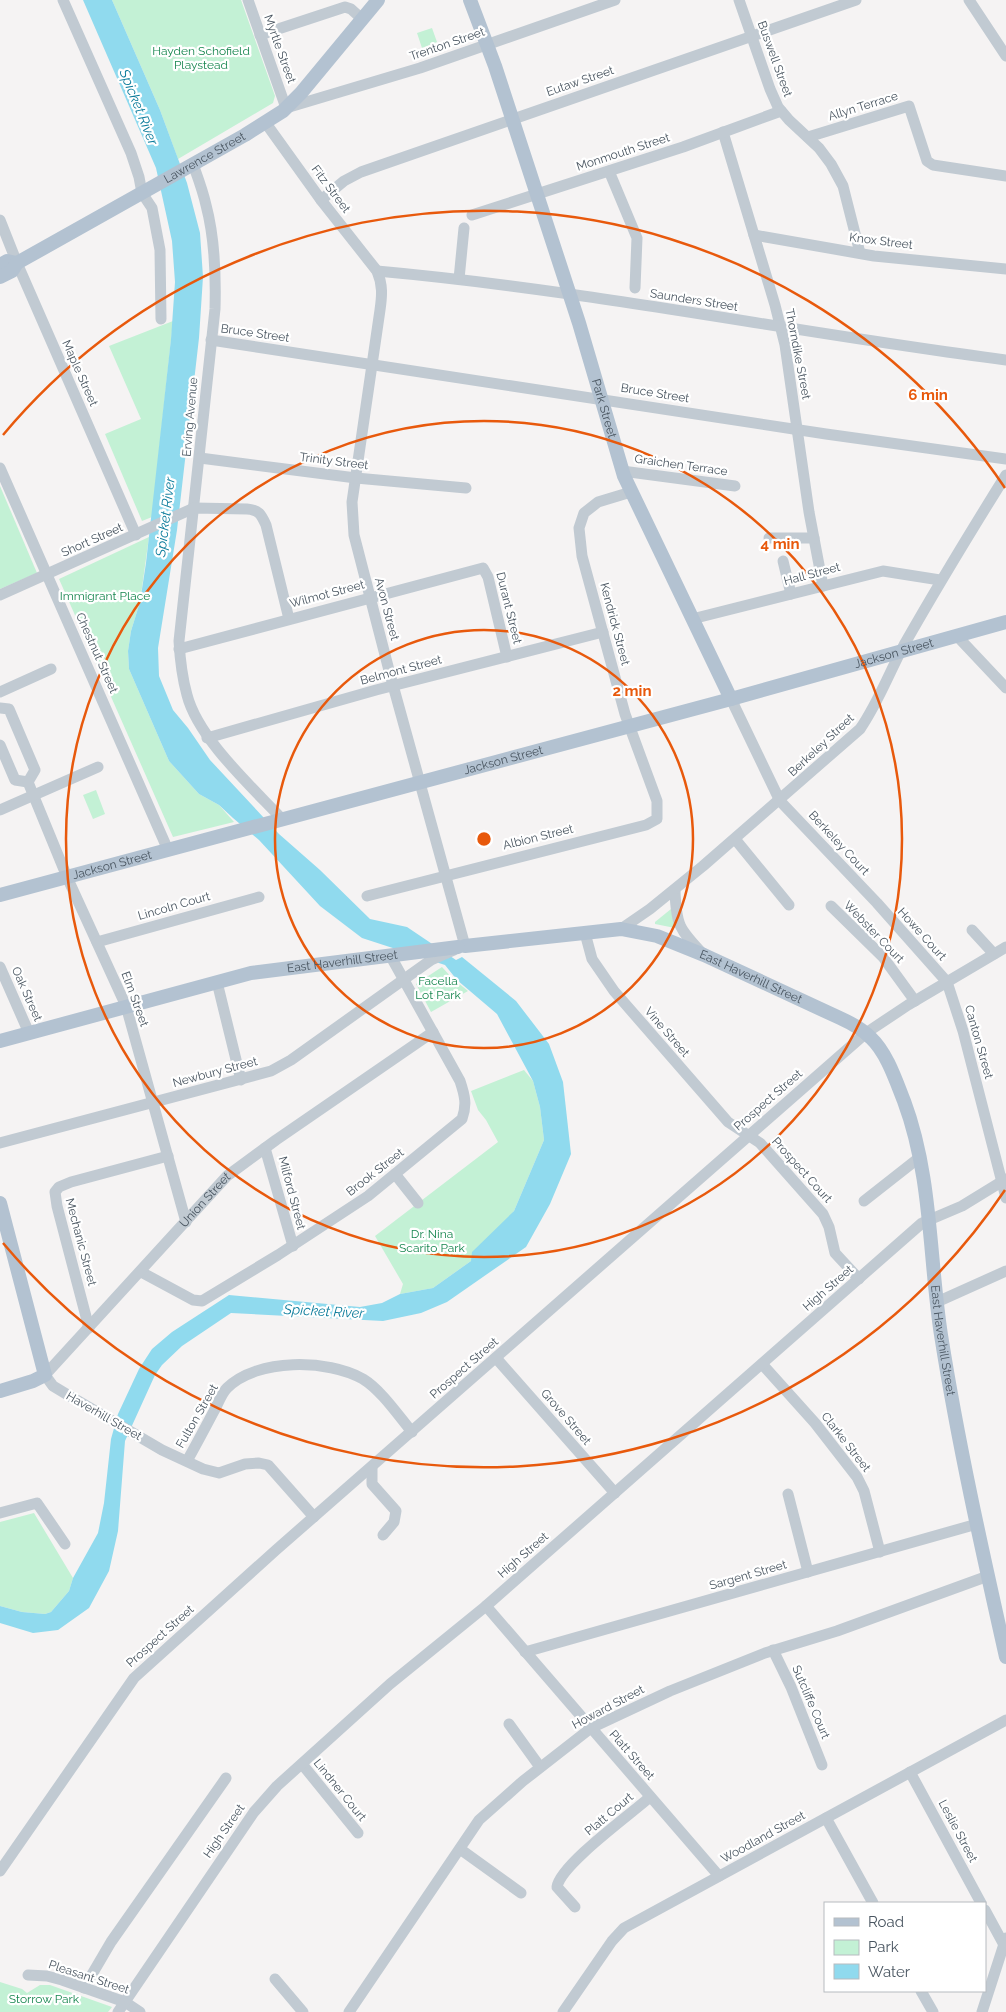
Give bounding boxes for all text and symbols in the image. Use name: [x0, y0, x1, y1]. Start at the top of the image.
street label: Myrtle Street: [261, 13, 299, 85]
street label: Buswell Street: [755, 19, 795, 99]
street label: Trenton Street: [408, 25, 486, 63]
park label: Hayden Schofield Playstead: [152, 44, 250, 72]
street label: Eutaw Street: [544, 63, 616, 99]
water label: Spicket River: [116, 66, 162, 148]
street label: Allyn Terrace: [826, 89, 900, 123]
street label: Lawrence Street: [161, 129, 248, 186]
street label: Monmouth Street: [575, 130, 671, 174]
street label: Fitz Street: [309, 162, 353, 216]
street label: Knox Street: [848, 230, 914, 252]
street label: Saunders Street: [649, 286, 739, 314]
street label: Thorndike Street: [782, 307, 814, 401]
street label: Bruce Street: [220, 321, 290, 345]
street label: Maple Street: [59, 338, 101, 408]
street label: Erving Avenue: [180, 377, 200, 457]
street label: Park Street: [589, 377, 619, 440]
street label: Bruce Street: [620, 381, 690, 405]
text: 6 min: [908, 386, 948, 404]
street label: Trinity Street: [299, 450, 369, 472]
street label: Graichen Terrace: [634, 452, 728, 478]
water label: Spicket River: [152, 475, 178, 559]
street label: Short Street: [59, 520, 125, 560]
text: 4 min: [760, 535, 800, 553]
street label: Hall Street: [782, 560, 842, 588]
street label: Durant Street: [493, 571, 525, 645]
street label: Avon Street: [372, 576, 402, 642]
street label: Wilmot Street: [288, 577, 366, 611]
street label: Kendrick Street: [597, 581, 633, 667]
park label: Immigrant Place: [60, 589, 150, 603]
street label: Chestnut Street: [73, 611, 121, 695]
street label: Jackson Street: [853, 636, 935, 671]
street label: Belmont Street: [359, 652, 443, 688]
text: 2 min: [613, 682, 651, 700]
street label: Berkeley Street: [785, 711, 857, 779]
street label: Jackson Street: [462, 743, 544, 777]
street label: Berkeley Court: [806, 808, 872, 878]
street label: Albion Street: [501, 822, 575, 852]
centre of rings: [475, 830, 493, 848]
street label: Jackson Street: [71, 848, 153, 882]
street label: Lincoln Court: [136, 889, 212, 923]
street label: Webster Court: [841, 898, 907, 966]
street label: Howe Court: [895, 905, 949, 963]
street label: East Haverhill Street: [698, 947, 804, 1007]
street label: East Haverhill Street: [286, 948, 398, 975]
street label: Oak Street: [9, 965, 45, 1023]
street label: Elm Street: [119, 969, 151, 1029]
park label: Facella Lot Park: [415, 974, 461, 1002]
street label: Canton Street: [962, 1003, 996, 1081]
street label: Vine Street: [642, 1004, 692, 1060]
street label: Newbury Street: [171, 1054, 259, 1090]
street label: Prospect Street: [731, 1067, 805, 1133]
street label: Prospect Court: [769, 1134, 835, 1206]
street label: Brook Street: [344, 1145, 406, 1199]
street label: Milford Street: [276, 1155, 308, 1231]
street label: Union Street: [177, 1169, 233, 1230]
street label: Mechanic Street: [63, 1197, 99, 1287]
park label: Dr. Nina Scarito Park: [399, 1227, 466, 1255]
street label: High Street: [800, 1262, 856, 1314]
street label: East Haverhill Street: [928, 1284, 958, 1397]
water label: Spicket River: [282, 1301, 366, 1321]
street label: Prospect Street: [427, 1335, 501, 1401]
street label: Fulton Street: [173, 1382, 221, 1450]
street label: Grove Street: [538, 1386, 594, 1448]
street label: Haverhill Street: [64, 1389, 144, 1443]
street label: Clarke Street: [818, 1409, 874, 1475]
street label: High Street: [495, 1529, 551, 1581]
street label: Sargent Street: [708, 1557, 788, 1593]
street label: Prospect Street: [123, 1602, 197, 1670]
street label: Sutcliffe Court: [789, 1663, 833, 1741]
street label: Howard Street: [570, 1682, 646, 1732]
street label: Platt Street: [607, 1727, 657, 1783]
street label: Lindner Court: [311, 1756, 369, 1824]
street label: Platt Court: [582, 1790, 636, 1838]
street label: Leslie Street: [936, 1797, 980, 1865]
street label: High Street: [200, 1802, 248, 1860]
street label: Woodland Street: [718, 1808, 808, 1866]
legend: [824, 1902, 986, 1992]
text: Road: [868, 1913, 904, 1931]
text: Park: [868, 1938, 899, 1956]
street label: Pleasant Street: [47, 1957, 131, 1997]
text: Water: [868, 1963, 911, 1981]
park label: Storrow Park: [9, 1992, 80, 2006]

